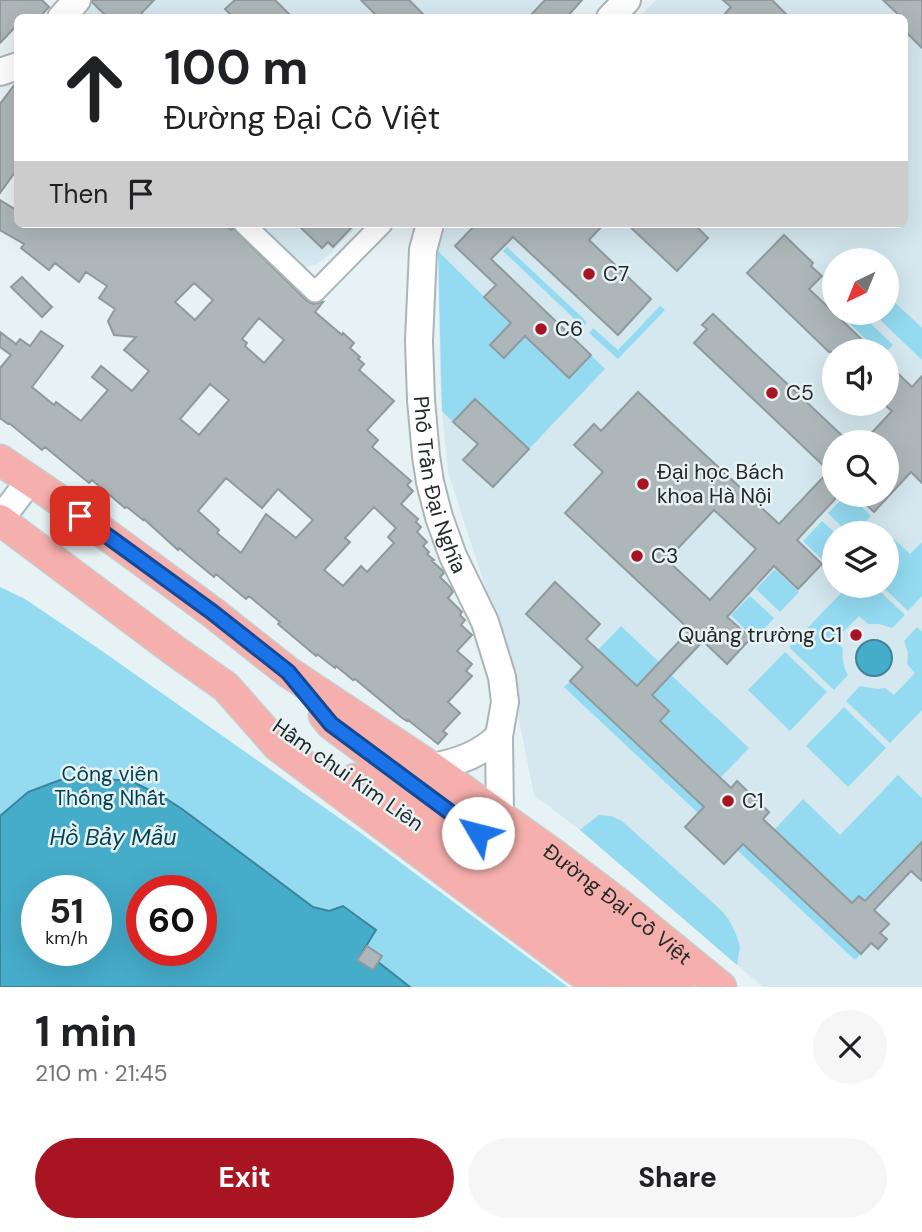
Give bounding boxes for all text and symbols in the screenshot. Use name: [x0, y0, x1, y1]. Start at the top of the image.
text: 100 m: [164, 35, 308, 99]
icon: ahead: [49, 42, 140, 133]
text: Đường Đại Cồ Việt: [164, 97, 440, 139]
icon: arrive: [122, 175, 160, 213]
text: Then: [49, 177, 108, 211]
north arrow: [822, 248, 900, 326]
map controls: [822, 248, 899, 598]
place label: C7: [603, 260, 629, 288]
marker: C7: [581, 266, 597, 282]
place label: C6: [555, 315, 583, 343]
marker: C6: [533, 321, 549, 337]
button: sound: [822, 339, 899, 416]
place label: C5: [786, 379, 814, 407]
marker: C5: [764, 385, 780, 401]
street label: Phố Trần Đại Nghĩa: [407, 395, 473, 578]
button: search: [822, 430, 899, 507]
place label: Đại học Bách khoa Hà Nội: [657, 458, 784, 510]
marker: Đại học Bách khoa Hà Nội: [635, 476, 651, 492]
pin: [50, 486, 110, 546]
icon: arrive: [61, 497, 99, 535]
button: layers: [822, 521, 899, 598]
place label: C3: [651, 542, 678, 570]
marker: C3: [629, 548, 645, 564]
place label: Quảng trường C1: [678, 621, 842, 649]
marker: Quảng trường C1: [848, 627, 864, 643]
street label: Hầm chui Kim Liên: [267, 712, 429, 838]
park label: Công viên Thống Nhất: [54, 760, 166, 812]
place label: C1: [742, 787, 764, 815]
marker: C1: [720, 793, 736, 809]
position arrow: [441, 796, 515, 870]
water label: Hồ Bảy Mẫu: [49, 822, 177, 852]
street label: Đường Đại Cồ Việt: [537, 837, 697, 971]
speed limit sign: 60: [126, 875, 217, 966]
text: 51: [49, 888, 84, 934]
text: km/h: [45, 926, 88, 950]
text: 1 min: [35, 1004, 137, 1059]
button: close: [813, 1010, 887, 1084]
text: 210 m · 21:45: [35, 1058, 168, 1088]
button: Exit: [35, 1138, 454, 1218]
button: Share: [468, 1138, 887, 1218]

